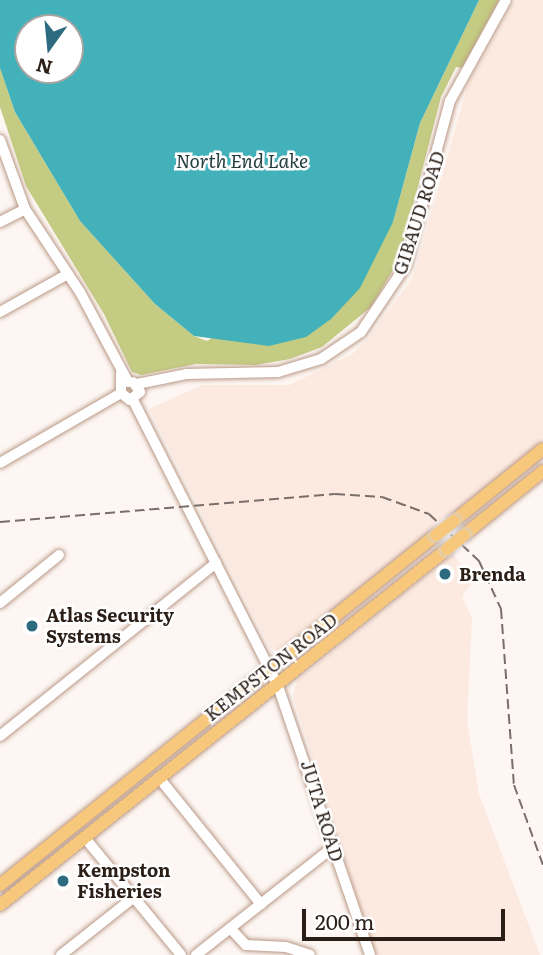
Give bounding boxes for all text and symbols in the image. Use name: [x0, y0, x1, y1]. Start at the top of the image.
north arrow: [14, 14, 84, 84]
text: N: [33, 52, 55, 83]
street label: GIBAUD ROAD: [389, 148, 449, 278]
water label: North End Lake: [176, 150, 308, 172]
place label: Brenda: [459, 563, 526, 585]
marker: Brenda: [437, 566, 453, 582]
place label: Atlas Security Systems: [46, 605, 174, 648]
street label: KEMPSTON ROAD: [201, 609, 341, 725]
marker: Atlas Security Systems: [24, 618, 40, 634]
street label: JUTA ROAD: [296, 758, 348, 864]
place label: Kempston Fisheries: [77, 860, 171, 903]
marker: Kempston Fisheries: [55, 873, 71, 889]
scale bar: [305, 895, 508, 939]
text: 200 m: [315, 905, 375, 936]

